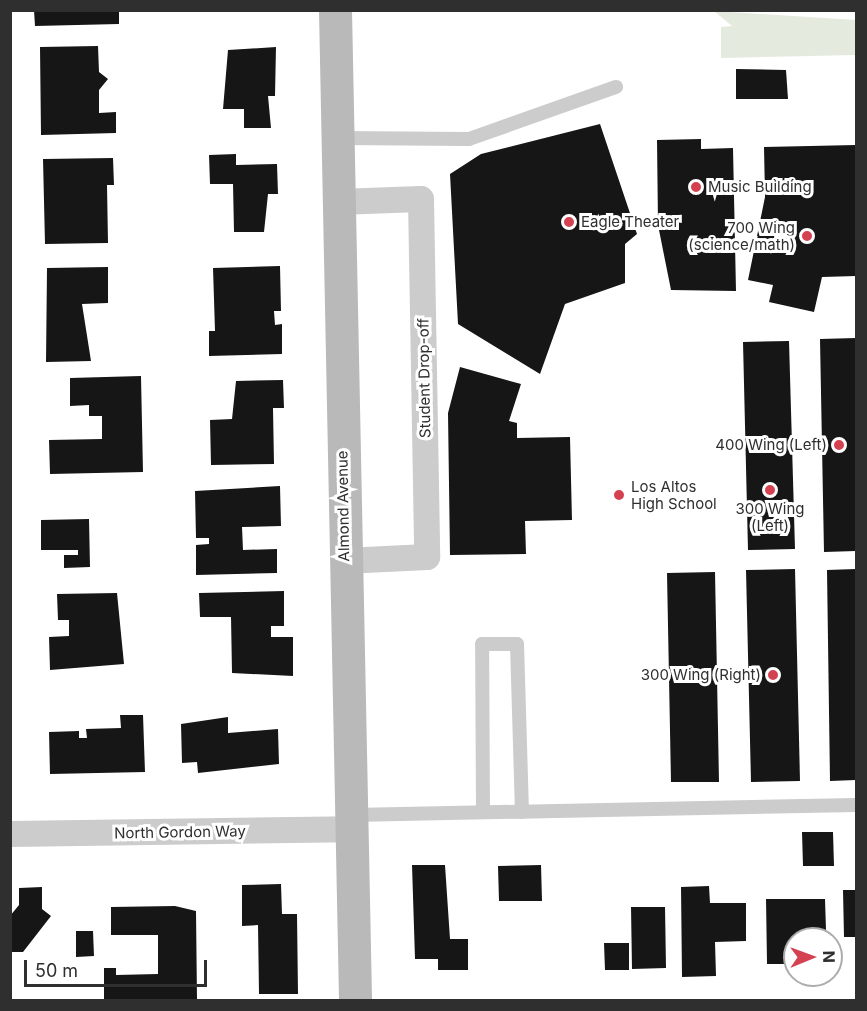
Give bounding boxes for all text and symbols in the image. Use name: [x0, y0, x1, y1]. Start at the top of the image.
place label: Music Building: [708, 178, 812, 196]
marker: Music Building: [689, 180, 703, 194]
place label: Eagle Theater: [581, 213, 679, 231]
marker: Eagle Theater: [562, 215, 576, 229]
place label: 700 Wing (science/math): [688, 218, 795, 253]
marker: 700 Wing (science/math): [800, 229, 814, 243]
street label: Student Drop-off: [414, 318, 434, 438]
place label: 400 Wing (Left): [715, 436, 827, 454]
marker: 400 Wing (Left): [832, 438, 846, 452]
street label: Almond Avenue: [333, 450, 353, 562]
place label: Los Altos High School: [631, 477, 717, 512]
marker: 300 Wing (Left): [763, 483, 777, 497]
marker: Los Altos High School: [612, 488, 626, 502]
place label: 300 Wing (Left): [736, 499, 804, 534]
place label: 300 Wing (Right): [641, 666, 761, 684]
marker: 300 Wing (Right): [766, 668, 780, 682]
street label: North Gordon Way: [114, 822, 246, 842]
north arrow: [783, 927, 843, 987]
scale bar: [27, 948, 210, 986]
text: N: [819, 950, 839, 963]
text: 50 m: [35, 960, 78, 981]

